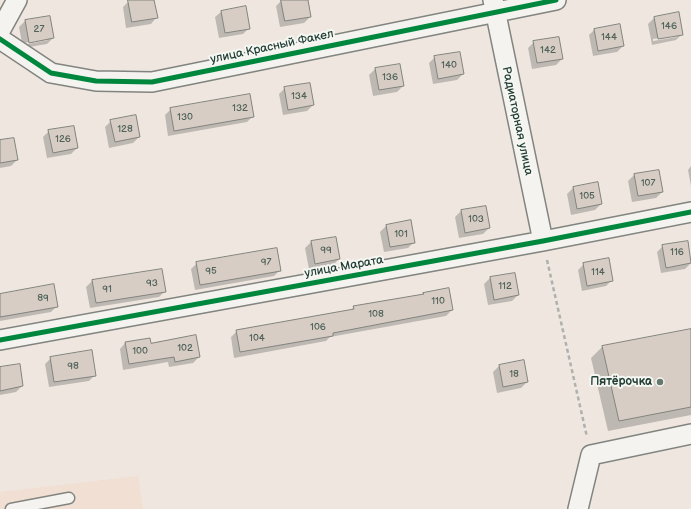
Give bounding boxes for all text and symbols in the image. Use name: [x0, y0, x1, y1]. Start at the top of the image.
house number: 146: [661, 20, 677, 32]
house number: 27: [34, 23, 44, 35]
street label: улица Красный Факел: [209, 27, 335, 67]
house number: 144: [601, 31, 617, 43]
house number: 142: [540, 44, 556, 56]
house number: 140: [441, 59, 457, 71]
street label: Радиаторная улица: [498, 65, 536, 177]
house number: 136: [382, 71, 398, 83]
house number: 134: [291, 90, 307, 102]
house number: 132: [232, 102, 248, 114]
house number: 130: [177, 111, 193, 123]
house number: 128: [117, 123, 133, 135]
house number: 126: [55, 133, 71, 145]
house number: 107: [641, 177, 655, 189]
house number: 105: [579, 190, 595, 202]
house number: 103: [468, 213, 484, 225]
house number: 101: [394, 228, 408, 240]
house number: 99: [320, 244, 332, 256]
house number: 116: [670, 246, 684, 258]
street label: улица Марата: [303, 253, 385, 281]
house number: 97: [261, 256, 271, 268]
house number: 95: [205, 265, 217, 277]
house number: 114: [591, 266, 605, 278]
house number: 93: [146, 277, 158, 289]
house number: 112: [498, 280, 512, 292]
house number: 91: [102, 283, 112, 295]
house number: 89: [37, 292, 49, 304]
house number: 110: [431, 295, 445, 307]
house number: 108: [368, 308, 384, 320]
house number: 106: [310, 321, 326, 333]
house number: 104: [249, 332, 265, 344]
house number: 102: [177, 342, 193, 354]
house number: 100: [132, 345, 148, 357]
house number: 98: [67, 360, 79, 372]
house number: 18: [509, 368, 519, 380]
place label: Пятёрочка: [590, 375, 652, 389]
marker: Пятёрочка: [655, 377, 665, 387]

